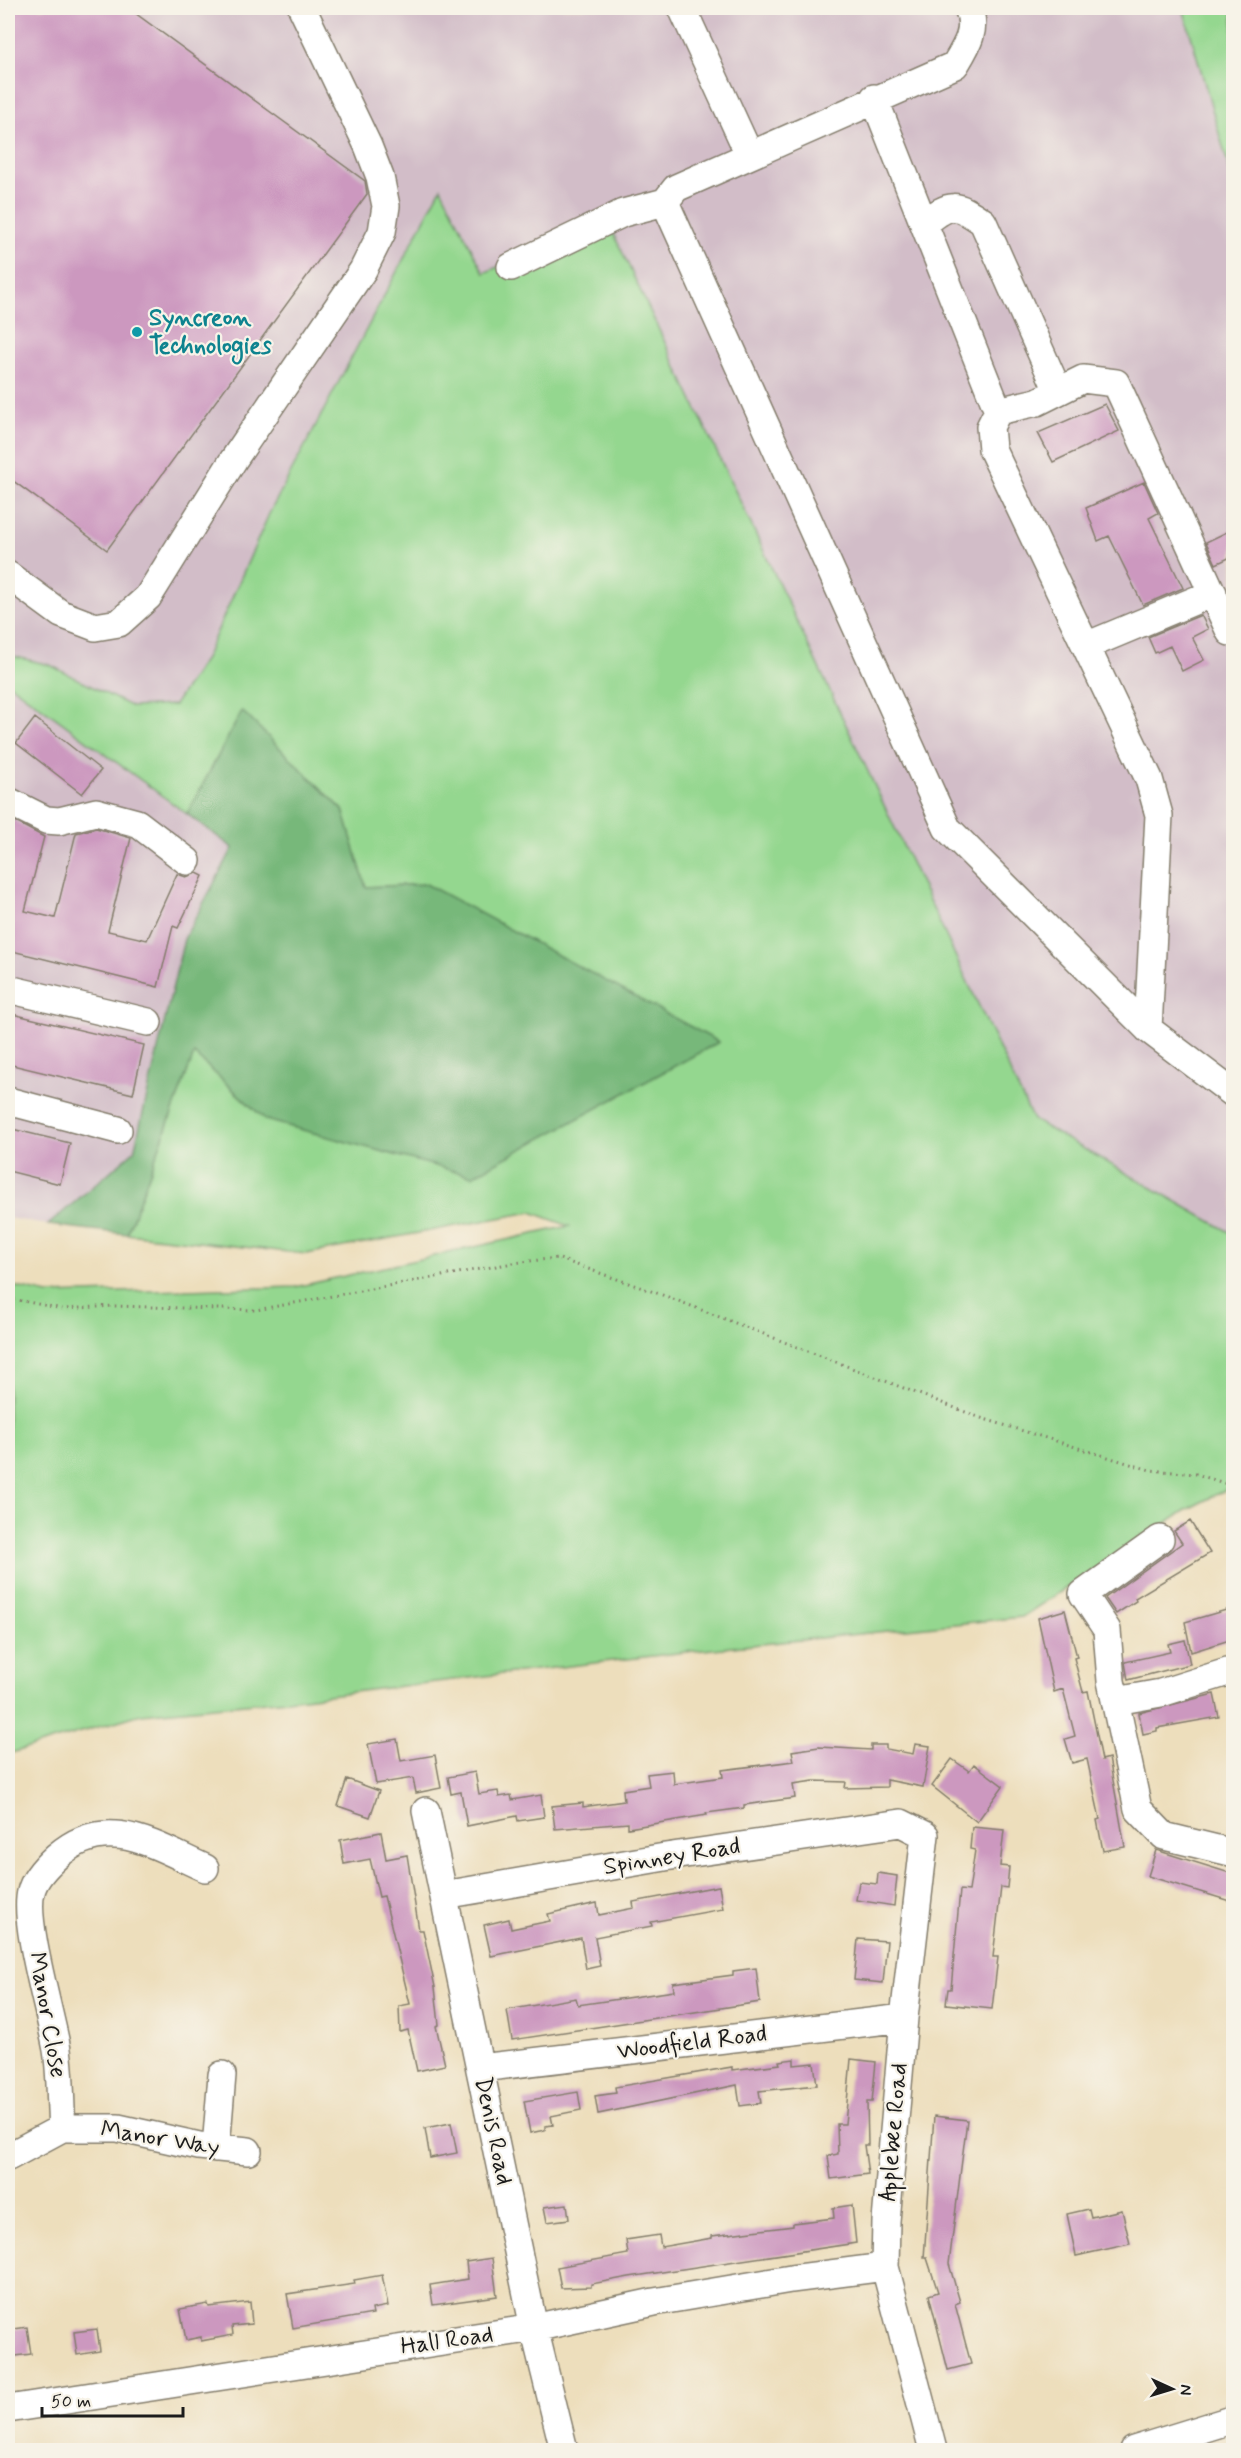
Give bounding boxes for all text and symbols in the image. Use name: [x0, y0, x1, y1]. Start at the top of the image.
place label: Syncreon Technologies: [149, 303, 272, 365]
marker: Syncreon Technologies: [130, 325, 144, 339]
street label: Spinney Road: [601, 1831, 743, 1883]
street label: Manor Close: [21, 1950, 73, 2080]
street label: Woodfield Road: [615, 2018, 769, 2068]
street label: Applebee Road: [873, 2061, 918, 2203]
street label: Denis Road: [466, 2074, 520, 2188]
street label: Manor Way: [98, 2114, 222, 2164]
street label: Hall Road: [399, 2319, 495, 2363]
north arrow: [1142, 2359, 1202, 2419]
scale bar: [42, 2380, 183, 2418]
text: N: [1175, 2384, 1196, 2396]
text: 50 m: [51, 2390, 91, 2414]

